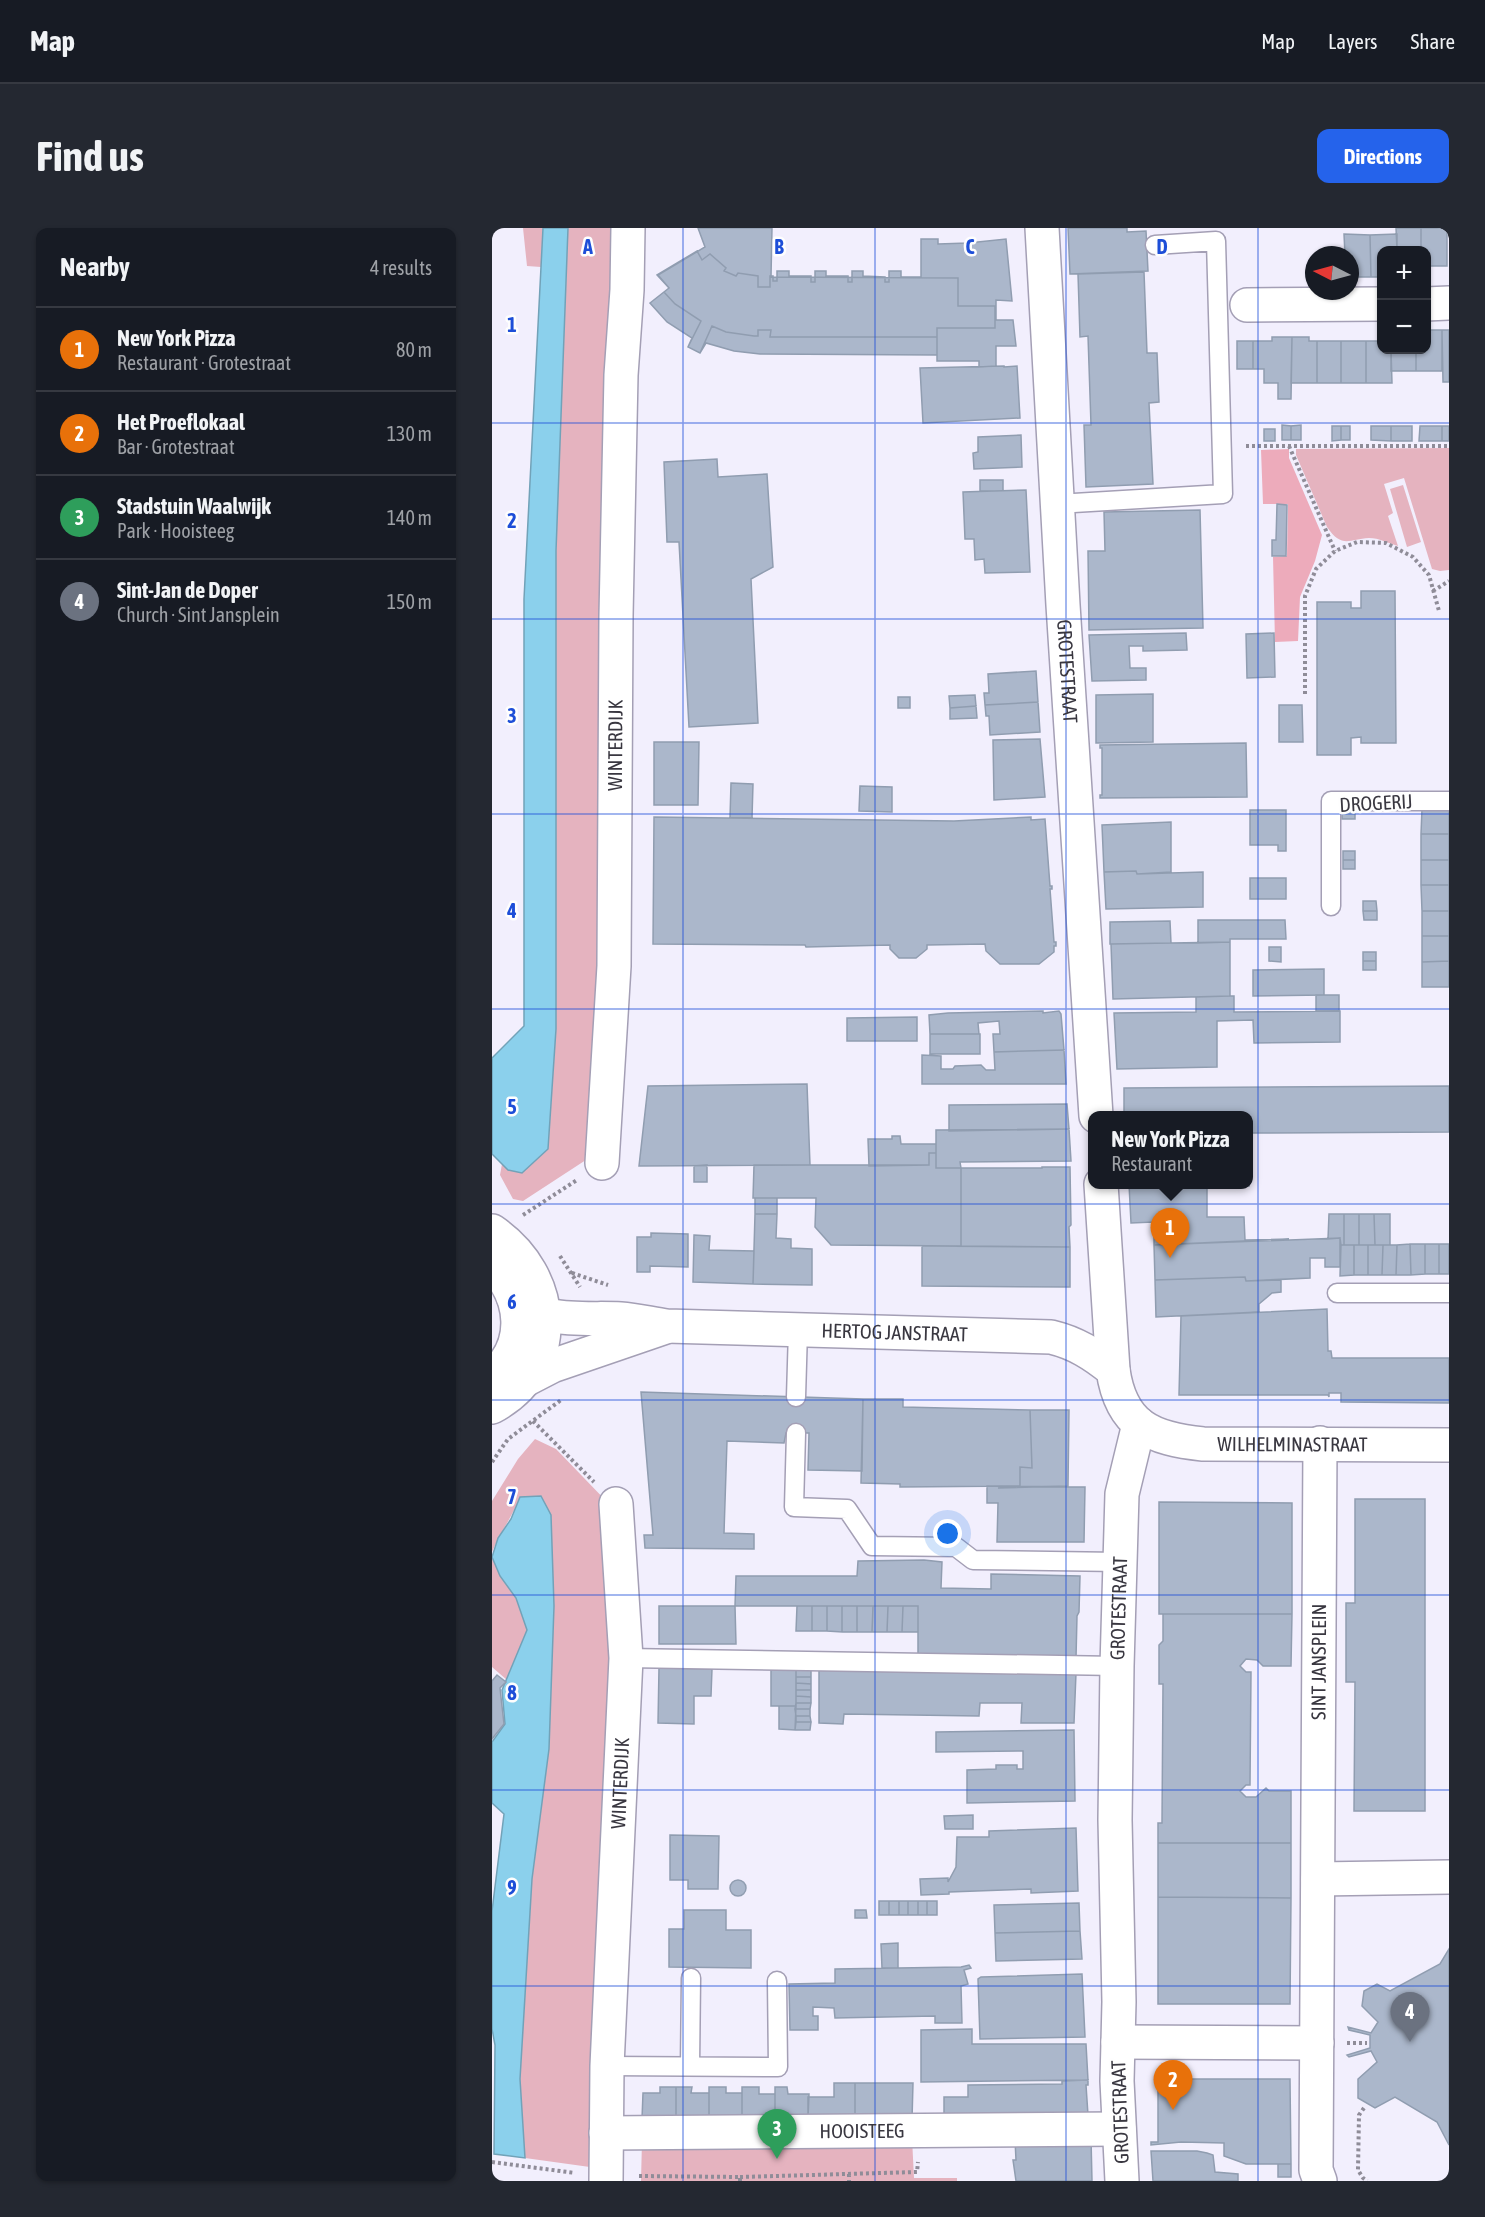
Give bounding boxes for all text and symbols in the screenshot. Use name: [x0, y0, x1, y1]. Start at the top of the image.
text: Map: [30, 25, 75, 57]
text: Map: [1261, 29, 1295, 53]
text: Layers: [1328, 29, 1378, 53]
text: Share: [1411, 29, 1455, 53]
button: Directions: [1317, 129, 1449, 183]
text: Find us: [36, 132, 144, 180]
text: A: [582, 235, 593, 258]
text: B: [774, 235, 784, 258]
text: C: [966, 235, 975, 258]
text: D: [1156, 235, 1168, 258]
north arrow: [1305, 246, 1359, 300]
map controls: [1377, 246, 1431, 354]
button: +: [1377, 246, 1431, 300]
text: Nearby: [60, 252, 130, 282]
text: 4 results: [370, 256, 432, 279]
button: −: [1377, 300, 1431, 354]
text: 1: [507, 313, 517, 336]
text: New York Pizza: [117, 325, 236, 351]
text: 1: [75, 338, 84, 361]
text: 80 m: [396, 338, 432, 361]
text: Restaurant · Grotestraat: [117, 351, 291, 374]
text: Het Proeflokaal: [117, 409, 245, 435]
text: 2: [75, 422, 84, 445]
text: 130 m: [387, 422, 432, 445]
text: Bar · Grotestraat: [117, 435, 235, 458]
text: Stadstuin Waalwijk: [117, 493, 271, 519]
text: 3: [75, 506, 84, 529]
text: 140 m: [387, 506, 432, 529]
text: 2: [507, 509, 517, 532]
text: Park · Hooisteeg: [117, 519, 234, 542]
text: Sint-Jan de Doper: [117, 577, 258, 603]
text: 4: [75, 590, 84, 613]
text: 150 m: [387, 590, 432, 613]
text: Church · Sint Jansplein: [117, 603, 280, 626]
street label: GROTESTRAAT: [1053, 619, 1083, 724]
street label: WINTERDIJK: [603, 699, 627, 791]
text: 3: [507, 704, 517, 727]
street label: DROGERIJ: [1339, 789, 1413, 816]
text: 4: [506, 899, 517, 922]
text: 5: [507, 1095, 517, 1118]
popup: [1088, 1111, 1253, 1189]
text: New York Pizza: [1111, 1126, 1230, 1152]
text: Restaurant: [1111, 1152, 1192, 1175]
pin: 1: [1150, 1208, 1190, 1258]
text: 6: [507, 1290, 517, 1313]
street label: HERTOG JANSTRAAT: [821, 1318, 968, 1346]
street label: WILHELMINASTRAAT: [1217, 1432, 1368, 1456]
text: 7: [507, 1485, 517, 1508]
your location: [933, 1519, 962, 1548]
street label: GROTESTRAAT: [1105, 1556, 1131, 1660]
street label: SINT JANSPLEIN: [1306, 1603, 1330, 1720]
text: 8: [507, 1681, 517, 1704]
street label: WINTERDIJK: [606, 1737, 633, 1829]
text: 9: [507, 1876, 517, 1899]
pin: 4: [1390, 1992, 1430, 2042]
street label: GROTESTRAAT: [1106, 2060, 1133, 2164]
pin: 2: [1154, 2060, 1192, 2110]
pin: 3: [758, 2110, 796, 2159]
street label: HOOISTEEG: [819, 2119, 905, 2142]

